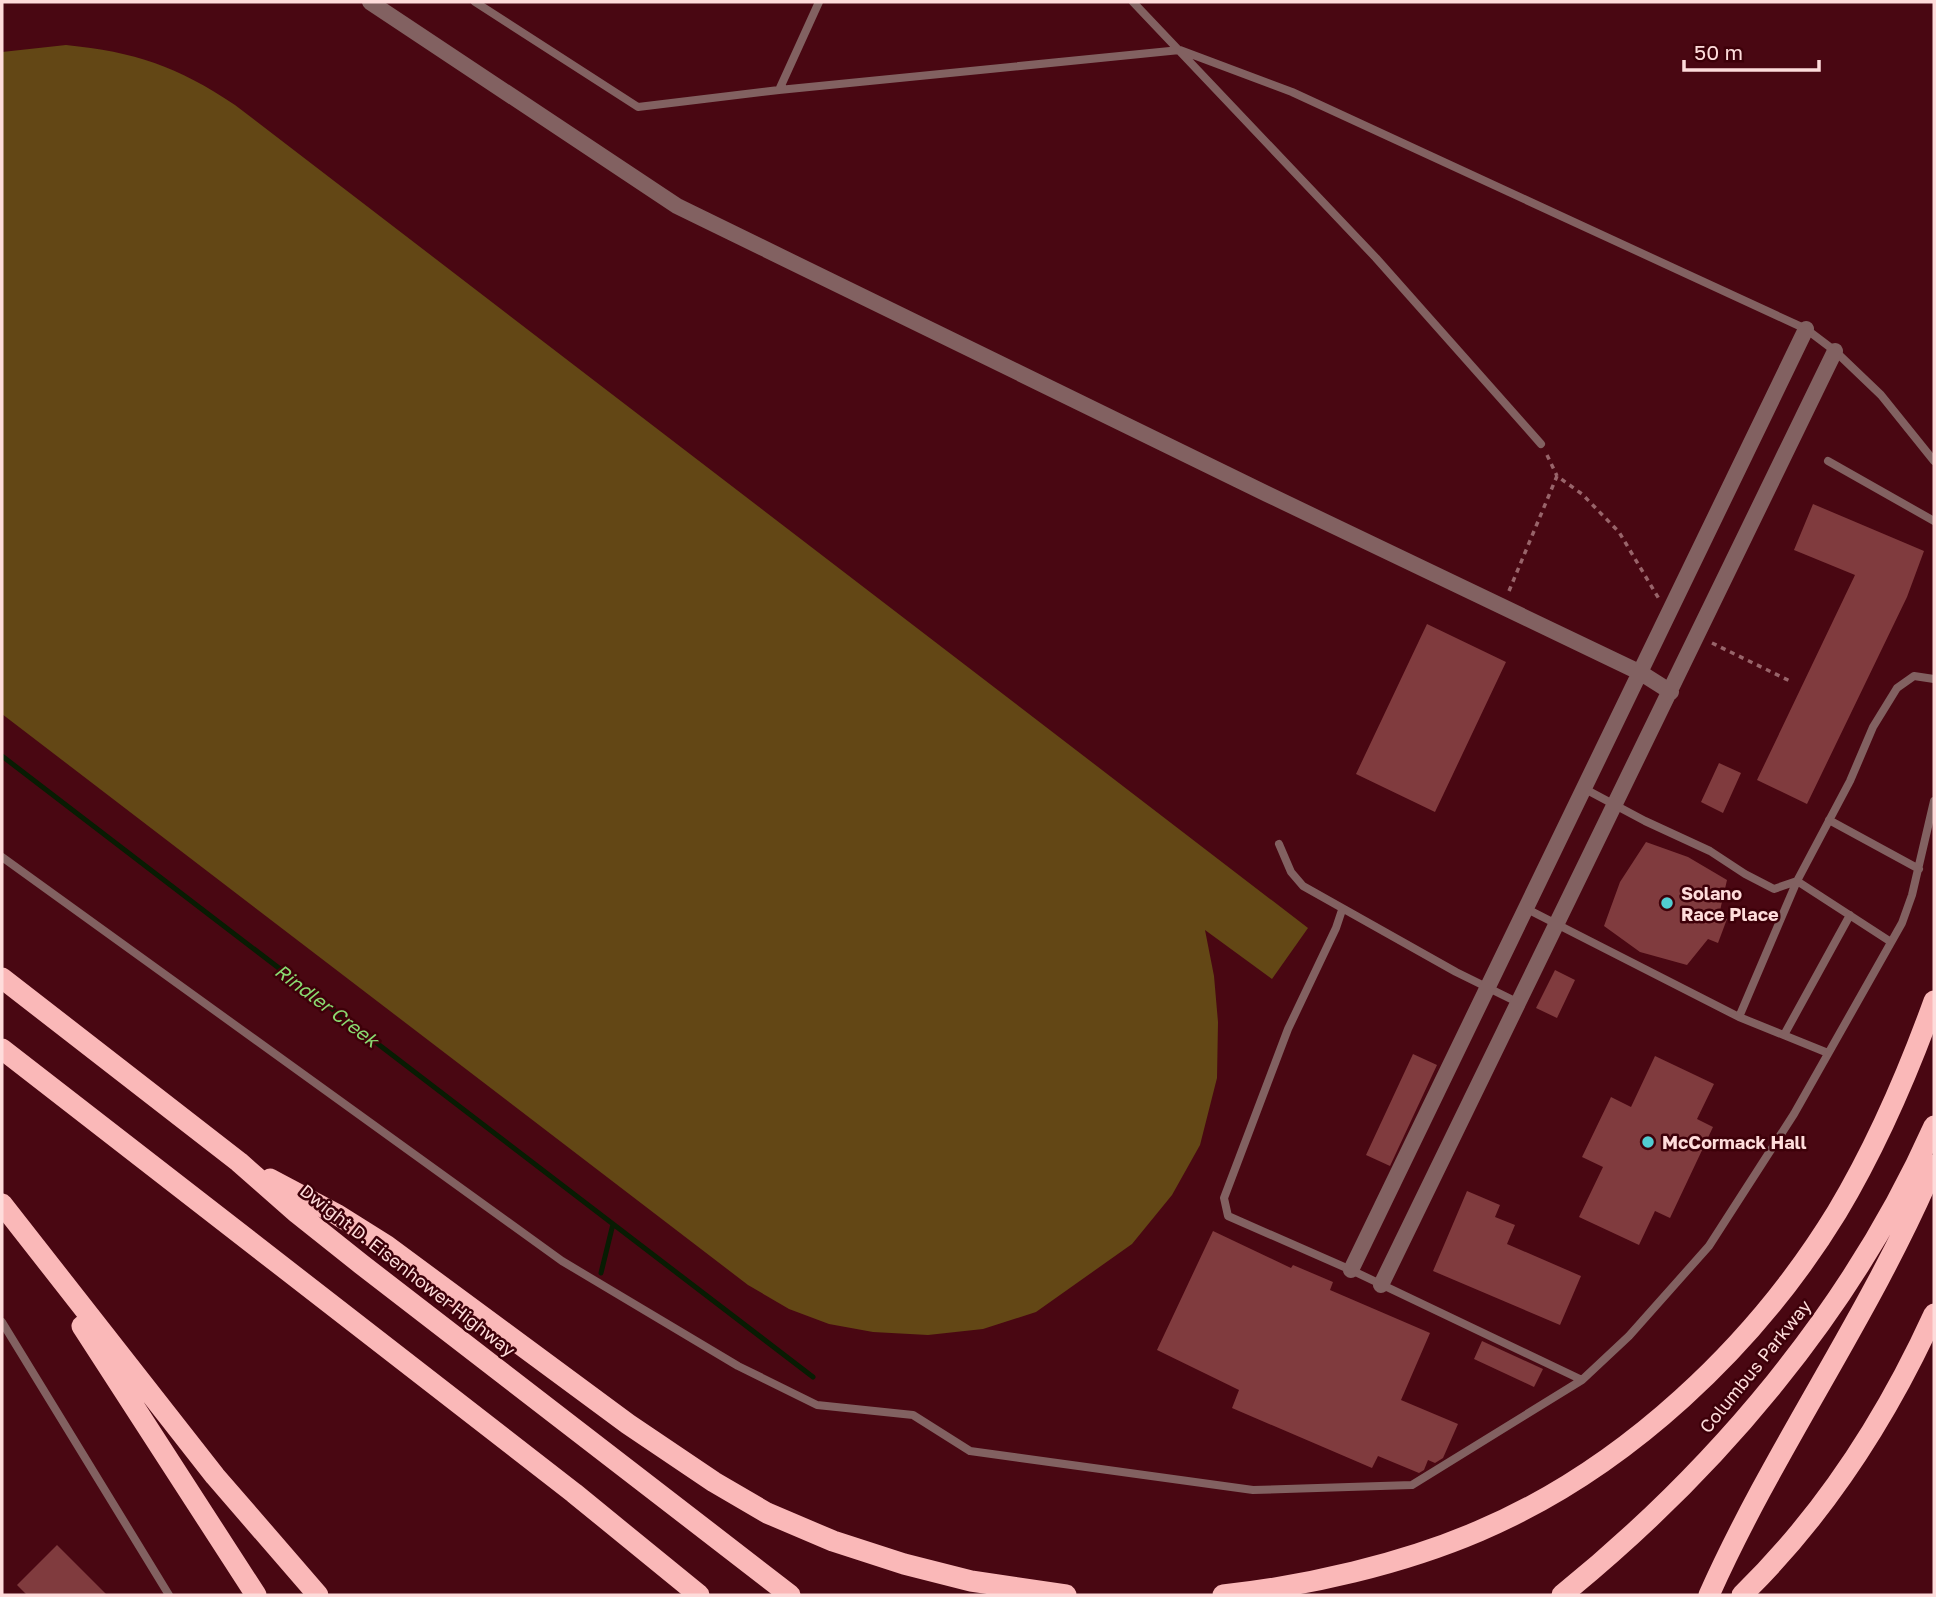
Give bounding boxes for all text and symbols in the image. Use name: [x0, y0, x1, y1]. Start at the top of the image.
scale bar: [1684, 28, 1819, 72]
text: 50 m: [1694, 39, 1743, 65]
place label: Solano Race Place: [1681, 882, 1779, 925]
marker: Solano Race Place: [1659, 895, 1675, 911]
water label: Rindler Creek: [271, 959, 385, 1053]
place label: McCormack Hall: [1662, 1131, 1807, 1153]
marker: McCormack Hall: [1640, 1134, 1656, 1150]
street label: Dwight D. Eisenhower Highway: [296, 1179, 520, 1361]
street label: Columbus Parkway: [1695, 1295, 1815, 1437]

